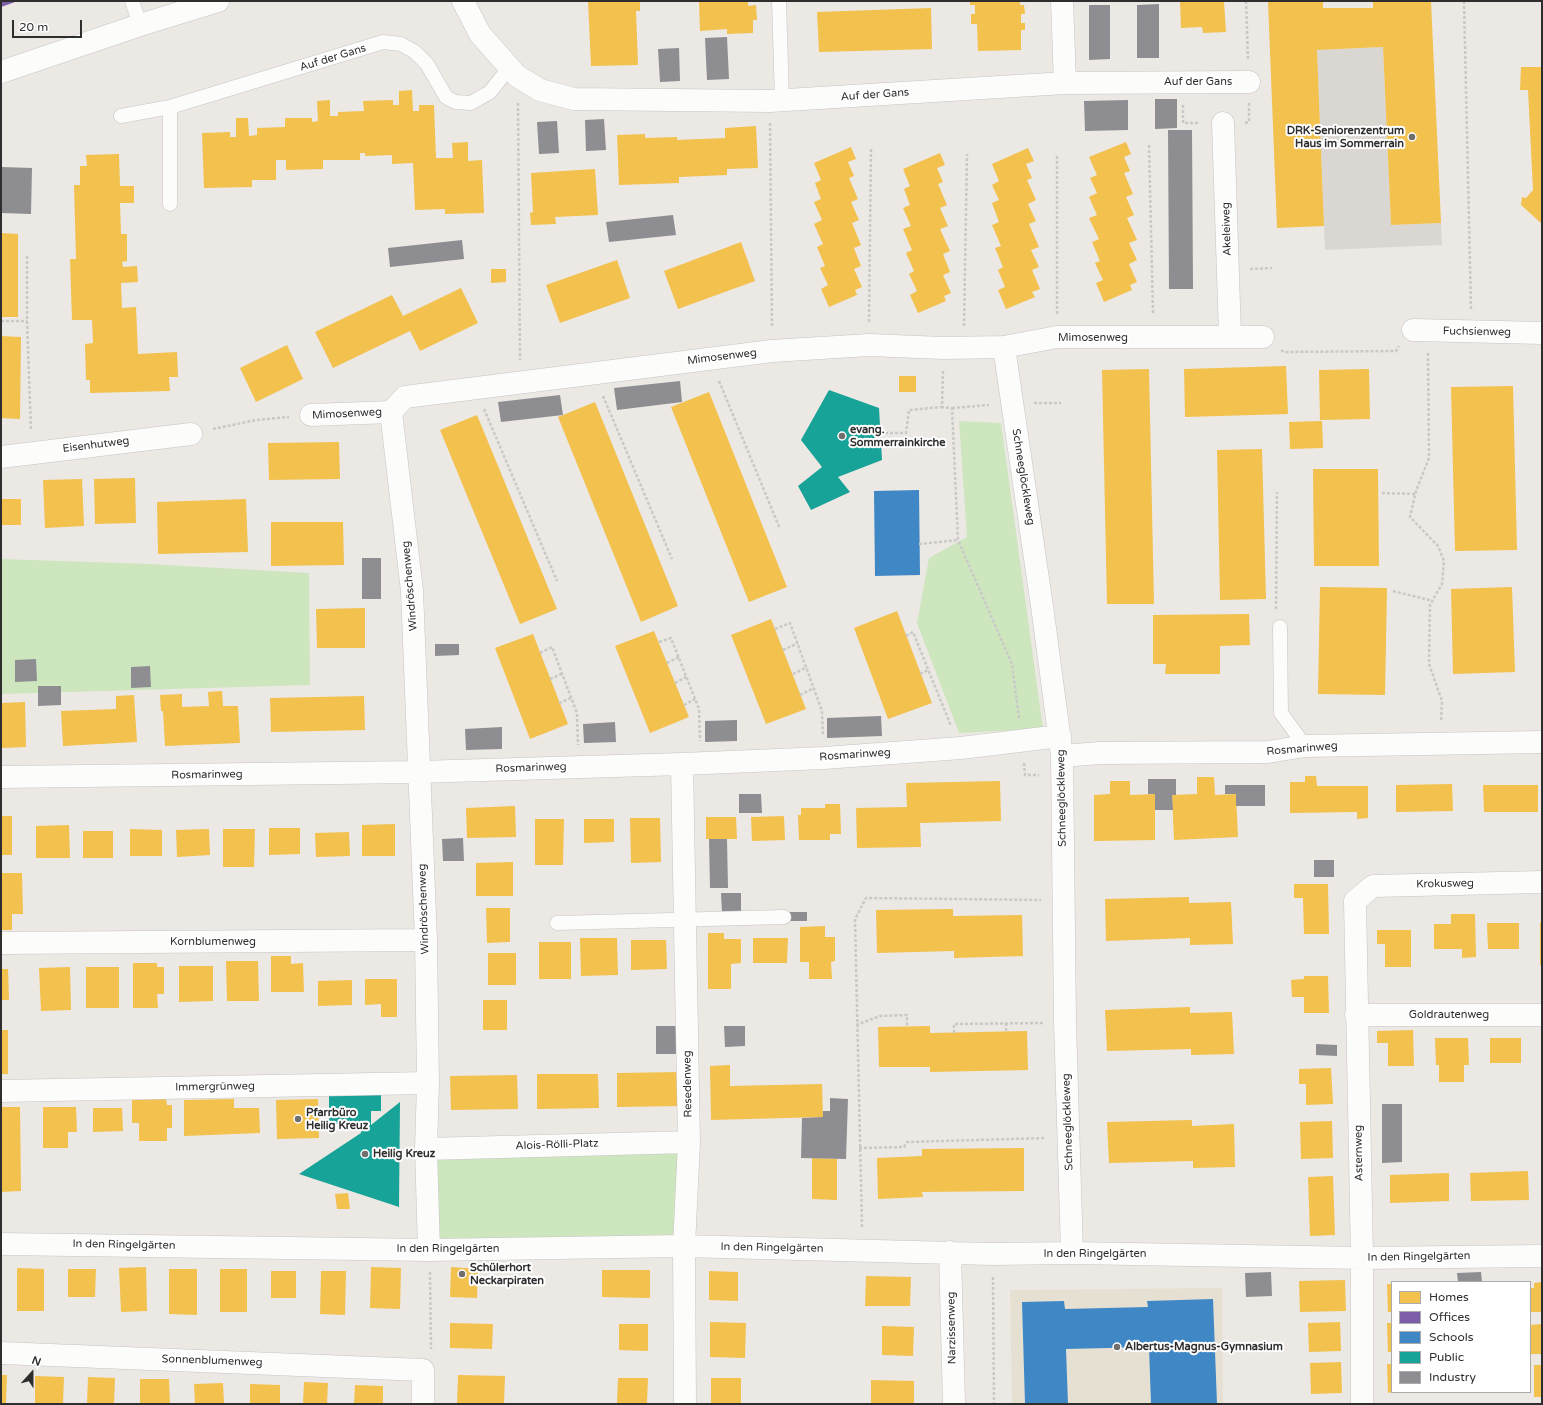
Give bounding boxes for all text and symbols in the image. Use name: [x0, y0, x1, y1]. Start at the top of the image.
scale bar: [14, 12, 84, 38]
text: 20 m: [19, 20, 48, 34]
street label: Auf der Gans: [298, 42, 368, 74]
street label: Auf der Gans: [1164, 75, 1232, 89]
street label: Auf der Gans: [840, 86, 910, 104]
place label: DRK-Seniorenzentrum Haus im Sommerrain: [1287, 124, 1404, 150]
marker: DRK-Seniorenzentrum Haus im Sommerrain: [1407, 132, 1417, 142]
street label: Akeleiweg: [1219, 202, 1235, 256]
street label: Fuchsienweg: [1443, 325, 1511, 339]
street label: Mimosenweg: [1058, 331, 1128, 345]
street label: Mimosenweg: [686, 346, 758, 368]
street label: Mimosenweg: [312, 406, 382, 422]
place label: evang. Sommerrainkirche: [850, 423, 946, 449]
street label: Schneeglöckleweg: [1009, 428, 1037, 526]
marker: evang. Sommerrainkirche: [837, 431, 847, 441]
street label: Eisenhutweg: [62, 434, 130, 456]
street label: Windröschenweg: [399, 540, 421, 632]
street label: Rosmarinweg: [1266, 739, 1338, 759]
street label: Rosmarinweg: [819, 746, 891, 764]
street label: Schneeglöckleweg: [1055, 749, 1069, 847]
street label: Rosmarinweg: [495, 760, 567, 776]
street label: Rosmarinweg: [171, 768, 243, 782]
street label: Windröschenweg: [416, 863, 432, 955]
street label: Krokusweg: [1416, 877, 1474, 891]
street label: Kornblumenweg: [170, 935, 256, 949]
street label: Goldrautenweg: [1409, 1008, 1489, 1022]
street label: Resedenweg: [681, 1050, 695, 1118]
street label: Schneeglöckleweg: [1060, 1073, 1076, 1171]
street label: Immergrünweg: [175, 1080, 255, 1094]
place label: Pfarrbüro Heilig Kreuz: [306, 1106, 368, 1132]
marker: Pfarrbüro Heilig Kreuz: [293, 1114, 303, 1124]
street label: Asternweg: [1352, 1125, 1366, 1181]
street label: Alois-Rölli-Platz: [515, 1137, 599, 1153]
place label: Heilig Kreuz: [373, 1147, 435, 1161]
marker: Heilig Kreuz: [360, 1149, 370, 1159]
street label: In den Ringelgärten: [72, 1238, 176, 1252]
street label: In den Ringelgärten: [720, 1241, 824, 1255]
street label: In den Ringelgärten: [397, 1242, 499, 1256]
street label: In den Ringelgärten: [1044, 1247, 1146, 1261]
street label: In den Ringelgärten: [1367, 1250, 1471, 1264]
place label: Schülerhort Neckarpiraten: [470, 1261, 544, 1287]
marker: Schülerhort Neckarpiraten: [457, 1269, 467, 1279]
legend: [1391, 1281, 1531, 1393]
text: Homes: [1429, 1290, 1469, 1304]
street label: Narzissenweg: [945, 1292, 959, 1364]
text: Offices: [1429, 1310, 1470, 1324]
text: Schools: [1429, 1330, 1473, 1344]
place label: Albertus-Magnus-Gymnasium: [1125, 1340, 1283, 1354]
marker: Albertus-Magnus-Gymnasium: [1112, 1342, 1122, 1352]
text: Public: [1429, 1350, 1464, 1364]
north arrow: [12, 1353, 52, 1393]
street label: Sonnenblumenweg: [161, 1353, 263, 1369]
text: N: [30, 1354, 43, 1369]
text: Industry: [1429, 1370, 1476, 1384]

